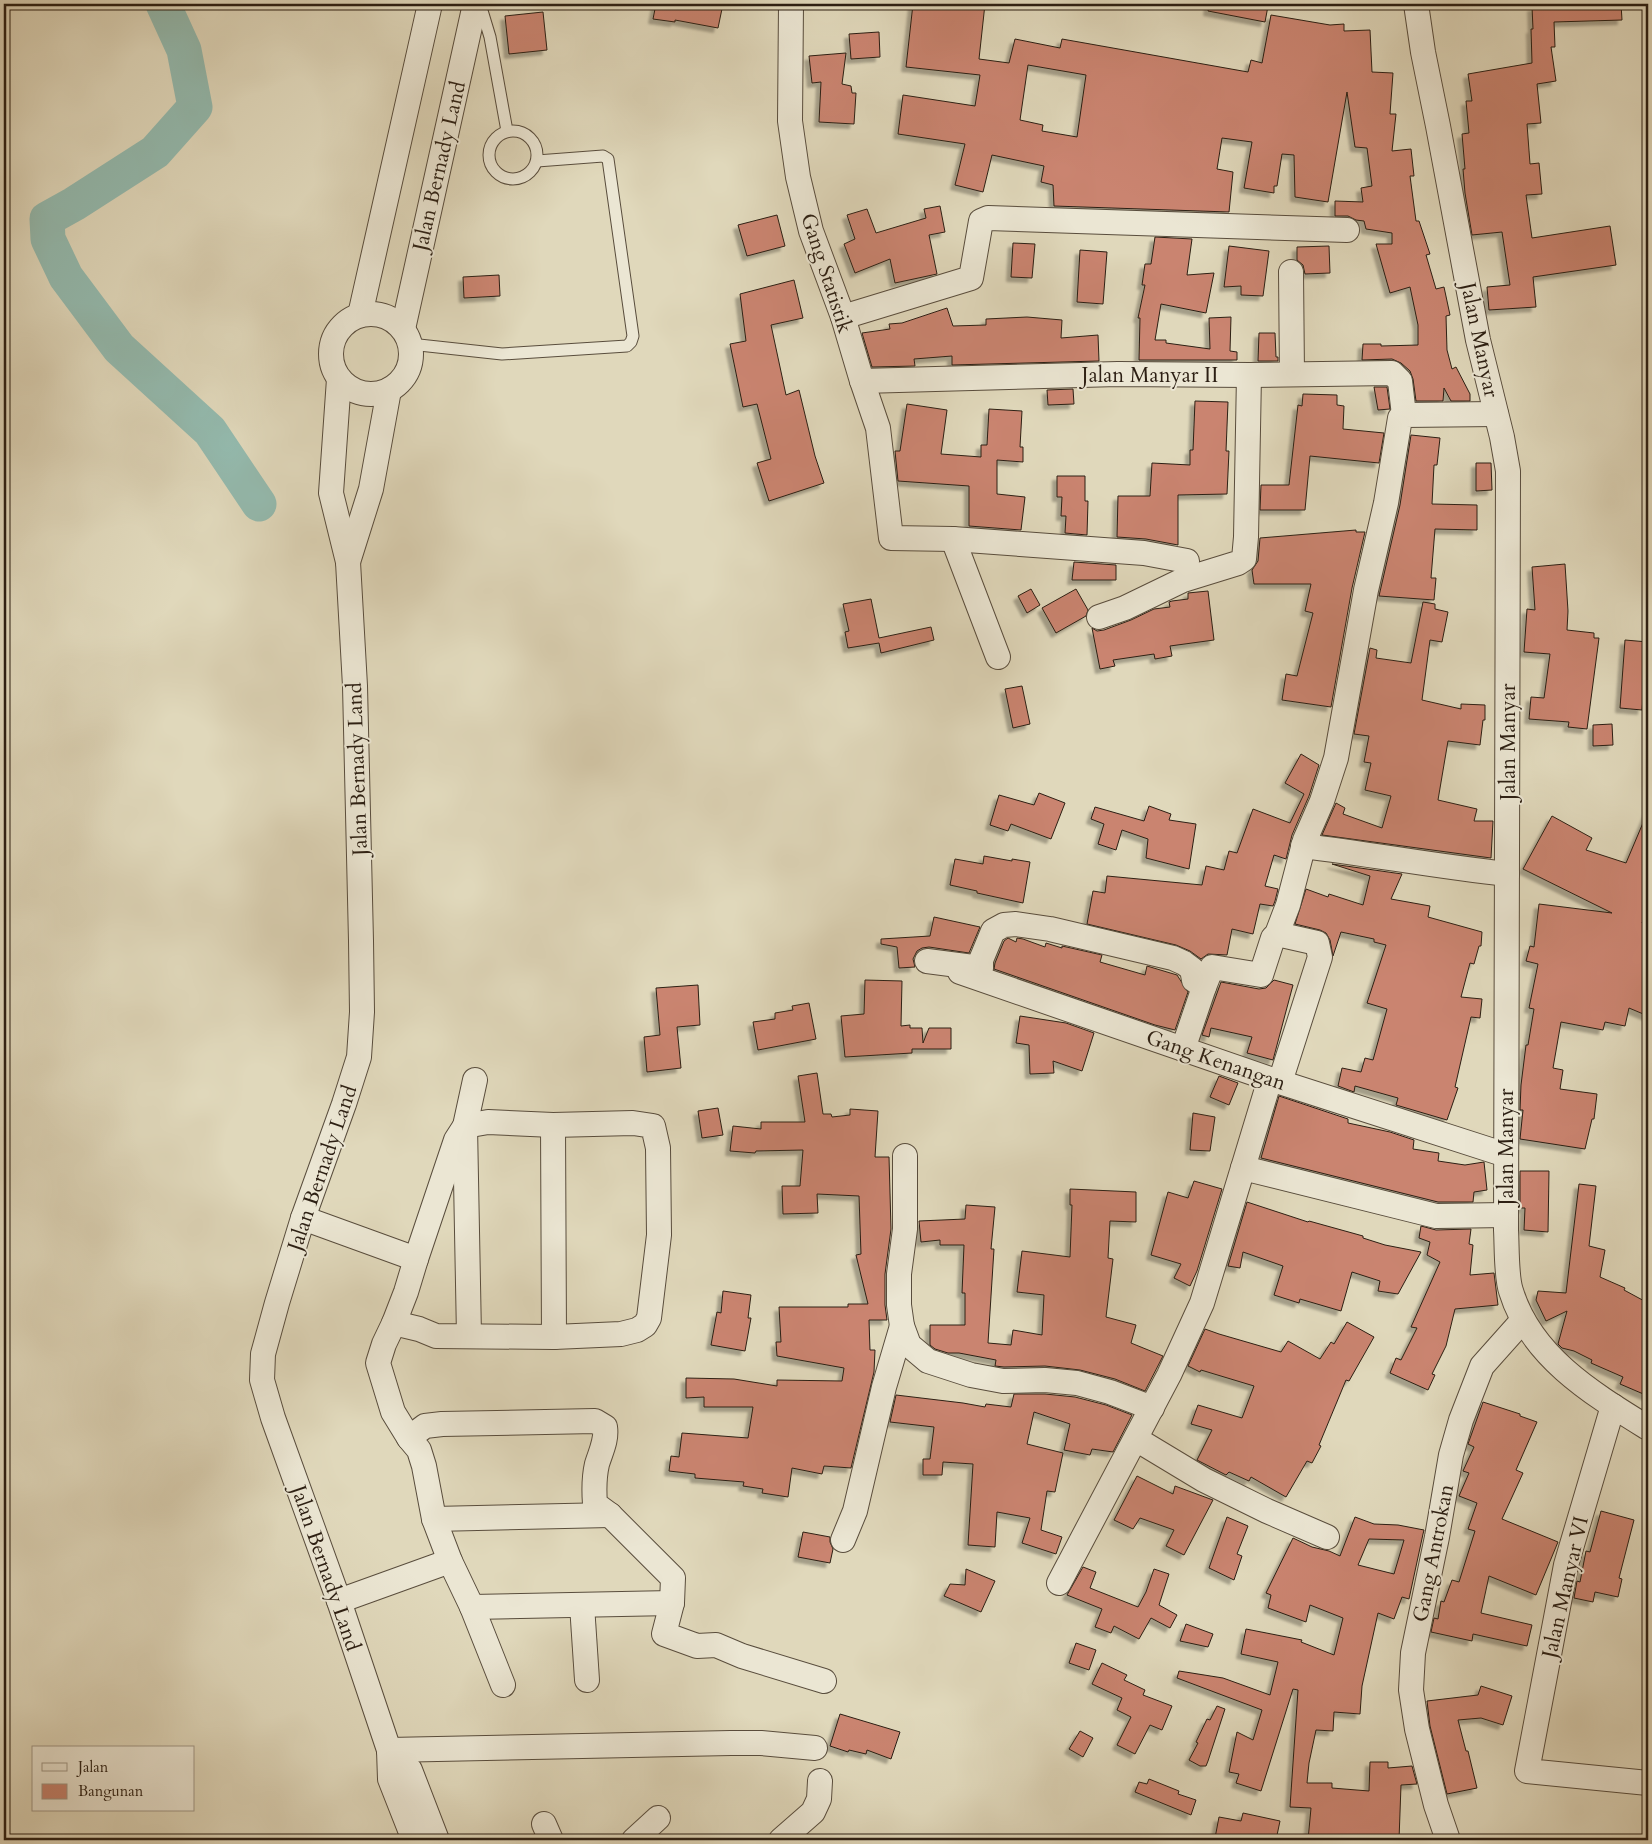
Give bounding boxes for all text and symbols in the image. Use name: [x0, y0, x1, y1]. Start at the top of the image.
street label: Jalan Bernady Land: [405, 78, 473, 257]
street label: Gang Statistik: [793, 209, 860, 338]
street label: Jalan Manyar: [1453, 277, 1506, 401]
street label: Jalan Manyar II: [1079, 361, 1218, 390]
street label: Jalan Bernady Land: [340, 682, 375, 859]
street label: Jalan Manyar: [1494, 683, 1523, 803]
street label: Gang Kenangan: [1142, 1023, 1290, 1098]
street label: Jalan Bernady Land: [280, 1081, 364, 1258]
street label: Jalan Manyar: [1492, 1088, 1521, 1208]
street label: Jalan Bernady Land: [283, 1479, 367, 1655]
street label: Gang Antrokan: [1406, 1482, 1461, 1624]
street label: Jalan Manyar VI: [1534, 1513, 1596, 1664]
legend: [32, 1746, 195, 1812]
text: Jalan: [76, 1757, 109, 1777]
text: Bangunan: [78, 1781, 144, 1801]

